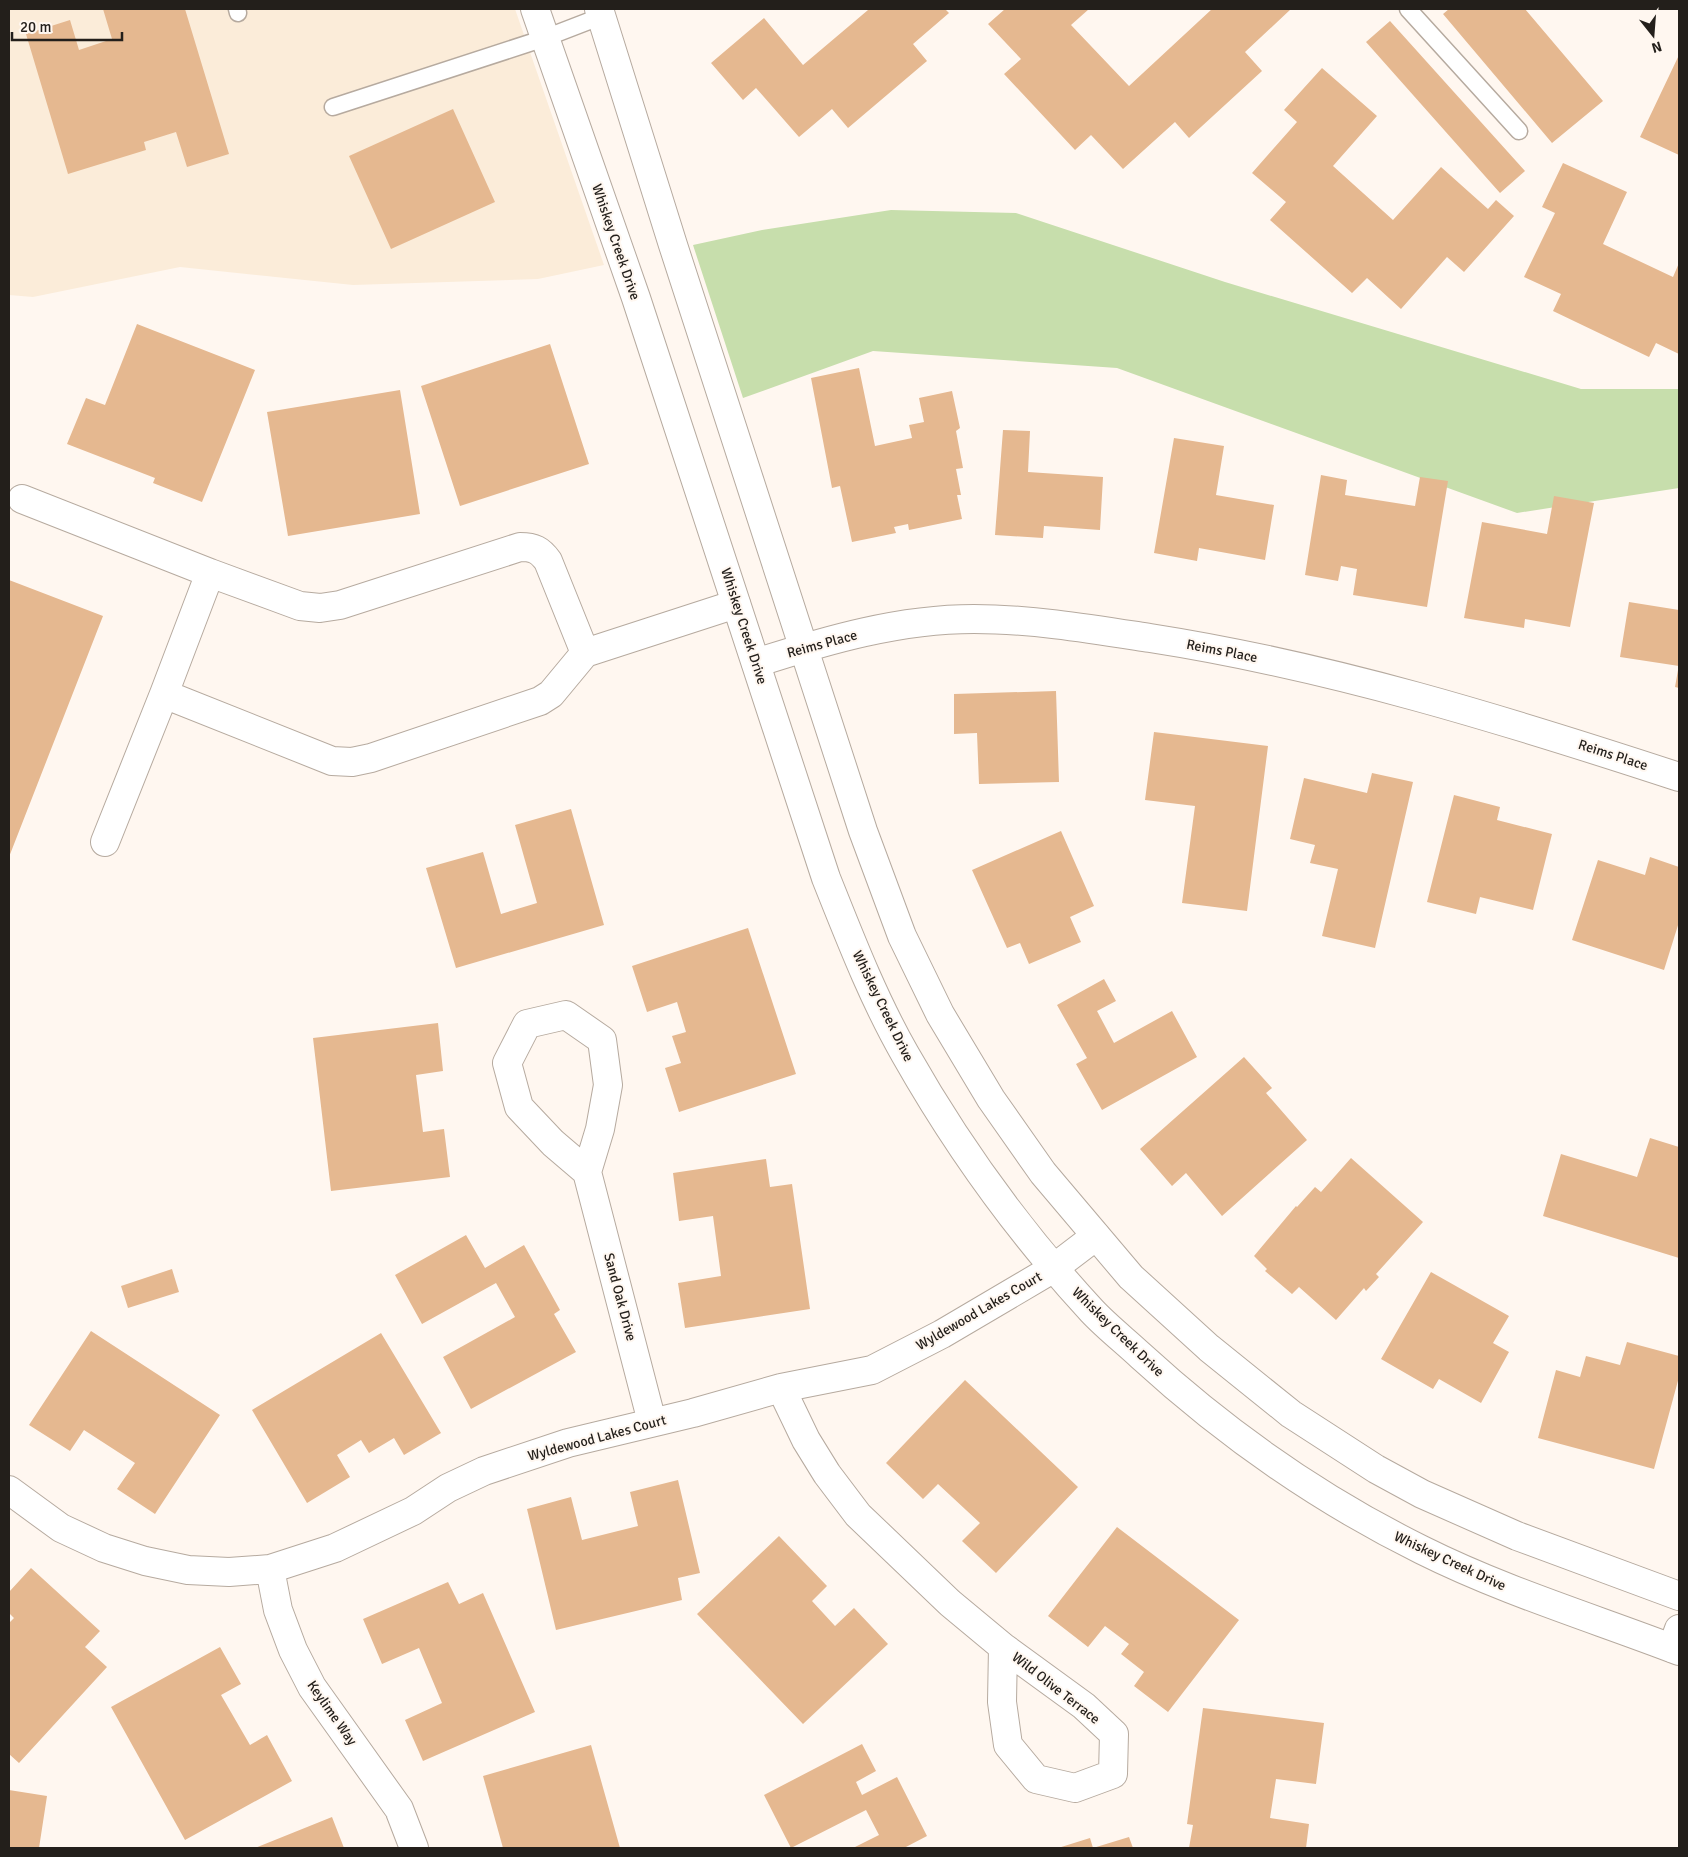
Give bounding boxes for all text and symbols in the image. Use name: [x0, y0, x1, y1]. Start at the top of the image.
scale bar: [12, 10, 122, 42]
north arrow: [1628, 10, 1678, 60]
text: 20 m: [20, 18, 51, 36]
text: N: [1650, 37, 1664, 57]
street label: Whiskey Creek Drive: [588, 182, 644, 302]
street label: Whiskey Creek Drive: [717, 566, 771, 686]
street label: Reims Place: [785, 626, 859, 662]
street label: Reims Place: [1185, 636, 1259, 666]
street label: Reims Place: [1576, 736, 1650, 774]
street label: Whiskey Creek Drive: [849, 948, 917, 1064]
street label: Sand Oak Drive: [600, 1251, 640, 1343]
street label: Wyldewood Lakes Court: [913, 1268, 1045, 1354]
street label: Whiskey Creek Drive: [1068, 1284, 1168, 1380]
street label: Wyldewood Lakes Court: [526, 1411, 668, 1465]
street label: Whiskey Creek Drive: [1391, 1528, 1509, 1594]
street label: Wild Olive Terrace: [1009, 1648, 1103, 1728]
street label: Keylime Way: [303, 1677, 361, 1749]

